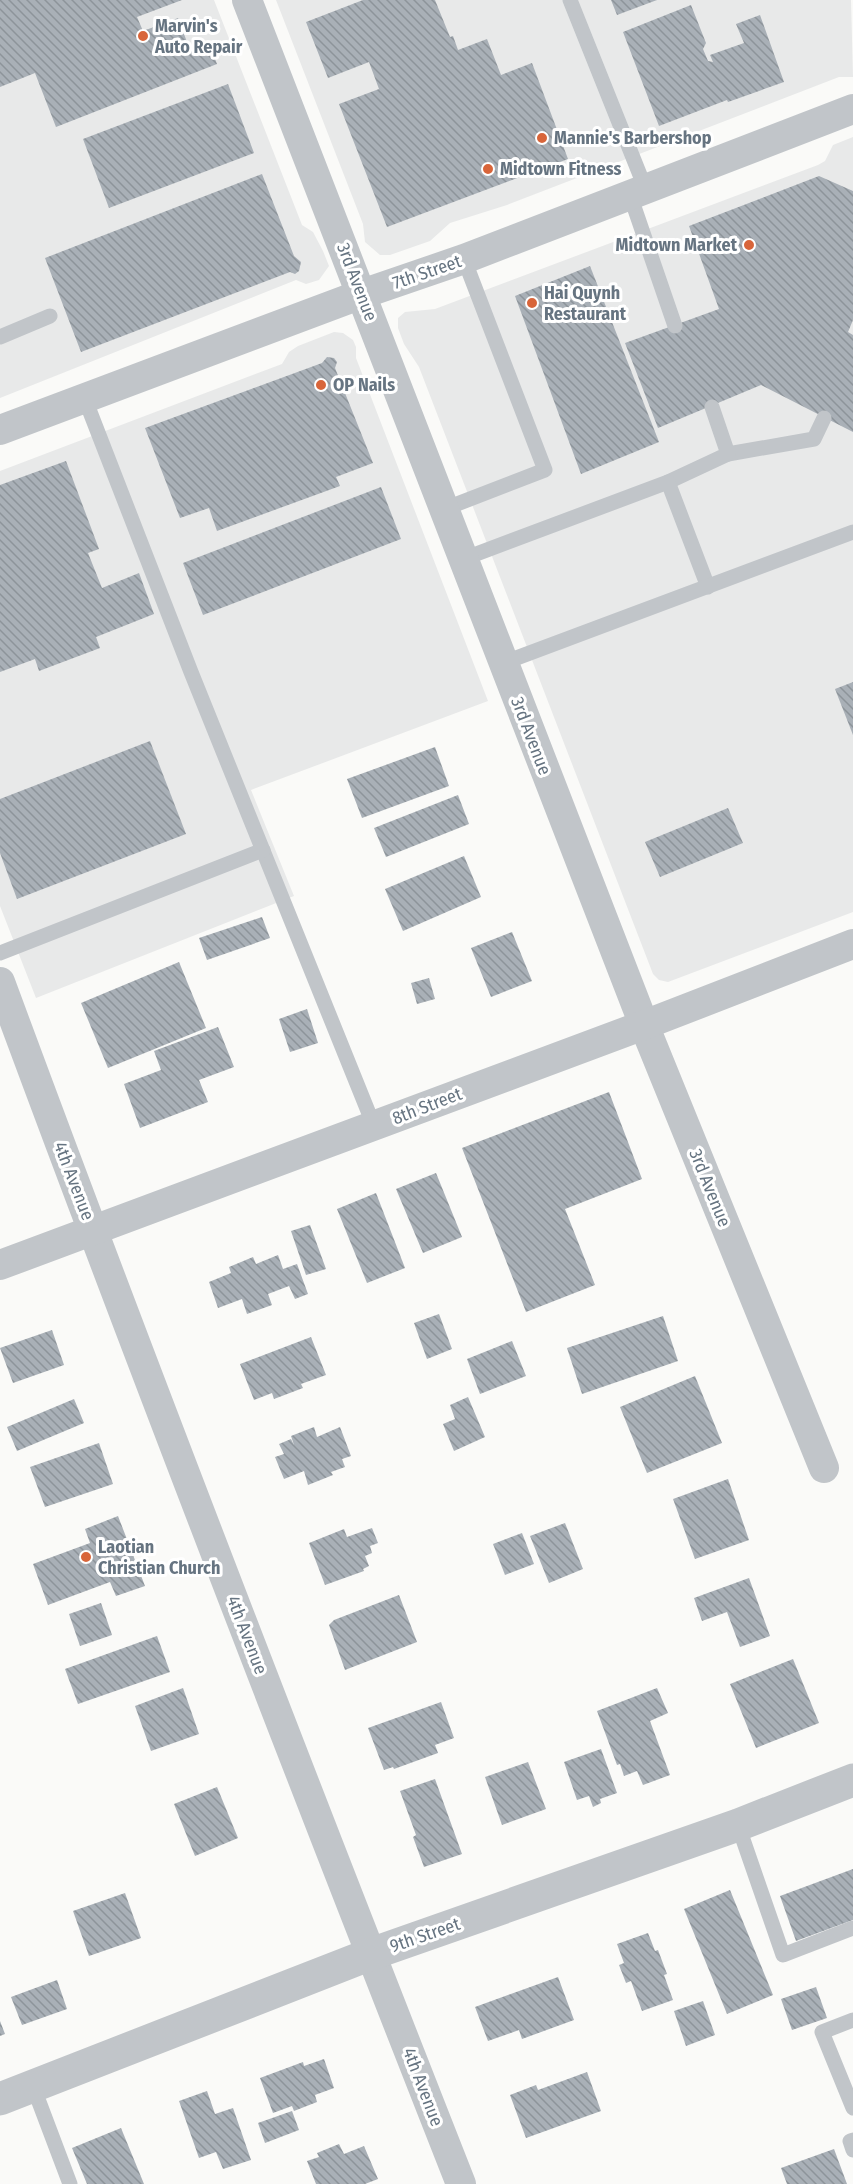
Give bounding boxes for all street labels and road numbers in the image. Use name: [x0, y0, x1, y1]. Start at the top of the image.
street label: 3rd Avenue: [332, 240, 382, 324]
street label: 7th Street: [390, 250, 464, 294]
street label: 3rd Avenue: [506, 694, 556, 778]
street label: 8th Street: [389, 1083, 465, 1129]
street label: 4th Avenue: [49, 1139, 99, 1224]
street label: 3rd Avenue: [684, 1146, 736, 1230]
street label: 4th Avenue: [222, 1593, 272, 1678]
street label: 9th Street: [387, 1913, 463, 1957]
street label: 4th Avenue: [398, 2045, 448, 2130]

